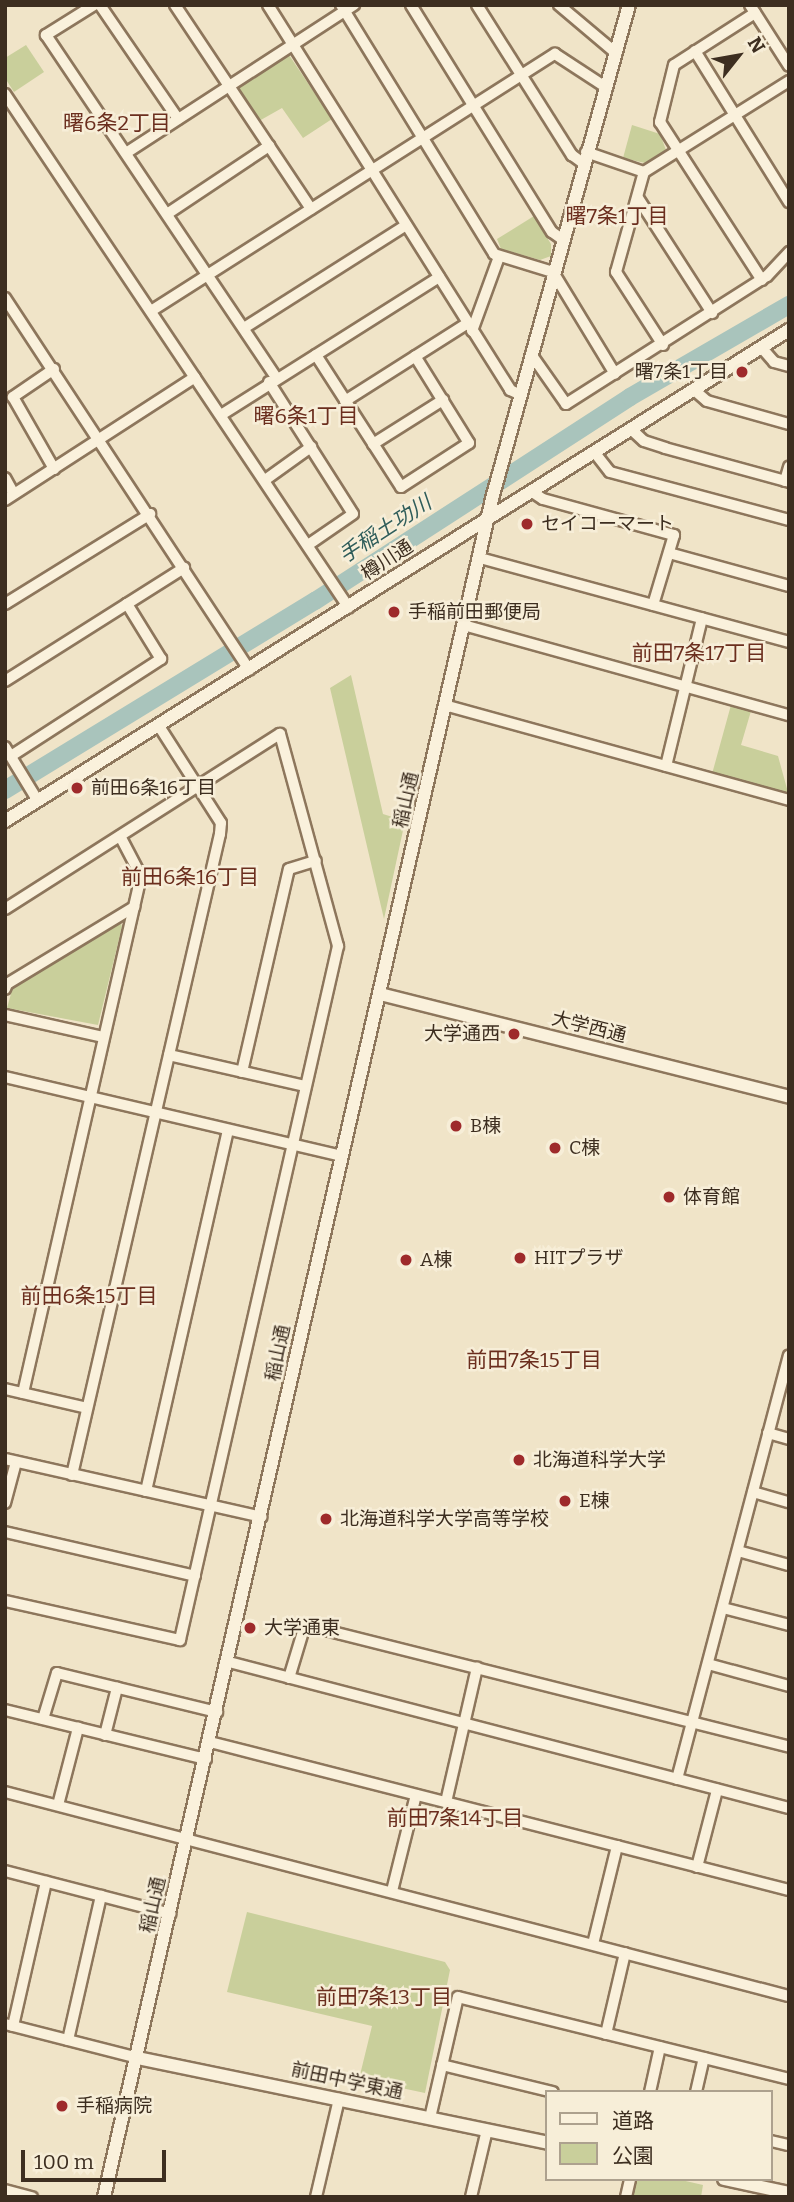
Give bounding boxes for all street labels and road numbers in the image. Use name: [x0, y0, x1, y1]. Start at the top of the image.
street label: 樽川通: [357, 535, 417, 585]
street label: 稲山通: [388, 770, 424, 830]
street label: 大学西通: [549, 1007, 629, 1047]
street label: 稲山通: [261, 1323, 295, 1383]
street label: 稲山通: [135, 1875, 171, 1935]
street label: 前田中学東通: [289, 2058, 405, 2104]

